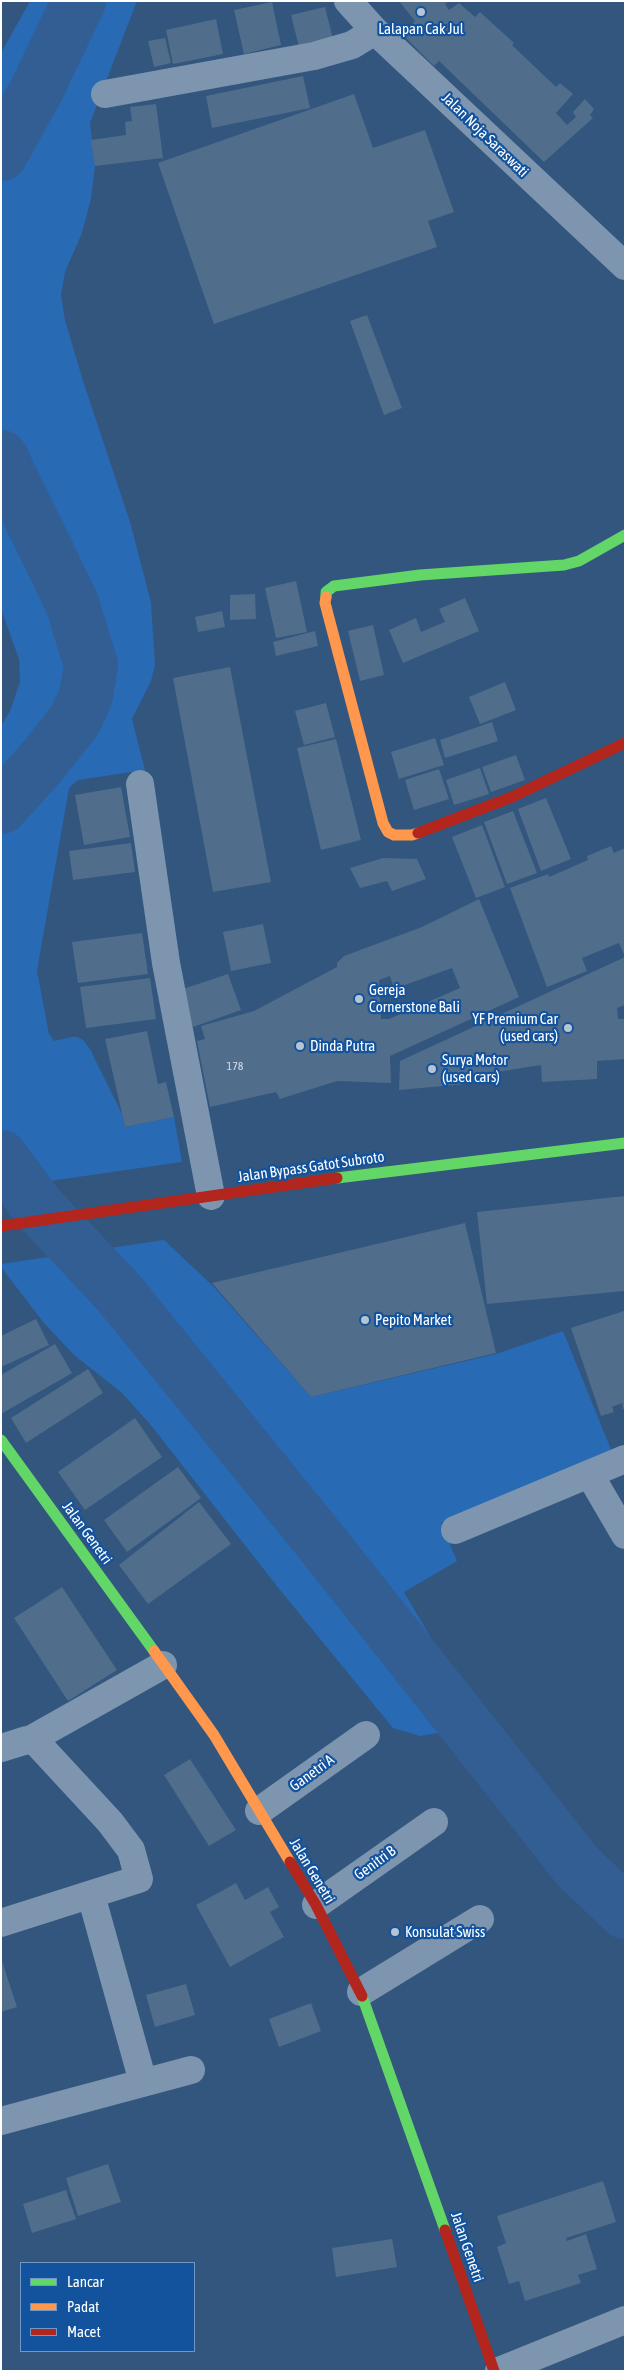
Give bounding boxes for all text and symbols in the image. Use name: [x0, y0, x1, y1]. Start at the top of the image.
marker: Lalapan Cak Jul: [415, 6, 427, 18]
place label: Lalapan Cak Jul: [378, 20, 464, 38]
street label: Jalan Noja Saraswati: [438, 89, 532, 181]
place label: Gereja Cornerstone Bali: [369, 981, 460, 1016]
marker: Gereja Cornerstone Bali: [353, 993, 365, 1005]
place label: YF Premium Car (used cars): [472, 1010, 558, 1045]
marker: YF Premium Car (used cars): [562, 1022, 574, 1034]
place label: Dinda Putra: [310, 1037, 375, 1055]
marker: Dinda Putra: [294, 1040, 306, 1052]
place label: Surya Motor (used cars): [442, 1051, 508, 1086]
house number: 178: [227, 1059, 243, 1073]
marker: Surya Motor (used cars): [426, 1063, 438, 1075]
street label: Jalan Bypass Gatot Subroto: [236, 1148, 386, 1186]
place label: Pepito Market: [375, 1311, 452, 1329]
marker: Pepito Market: [359, 1314, 371, 1326]
street label: Jalan Genetri: [58, 1498, 116, 1568]
street label: Ganetri A: [286, 1751, 338, 1795]
street label: Jalan Genetri: [285, 1835, 339, 1907]
street label: Genitri B: [351, 1842, 399, 1884]
place label: Konsulat Swiss: [405, 1923, 485, 1941]
marker: Konsulat Swiss: [389, 1926, 401, 1938]
street label: Jalan Genetri: [447, 2210, 487, 2284]
legend: [20, 2262, 195, 2352]
text: Lancar: [67, 2273, 104, 2290]
text: Padat: [67, 2298, 99, 2315]
text: Macet: [67, 2323, 101, 2340]

